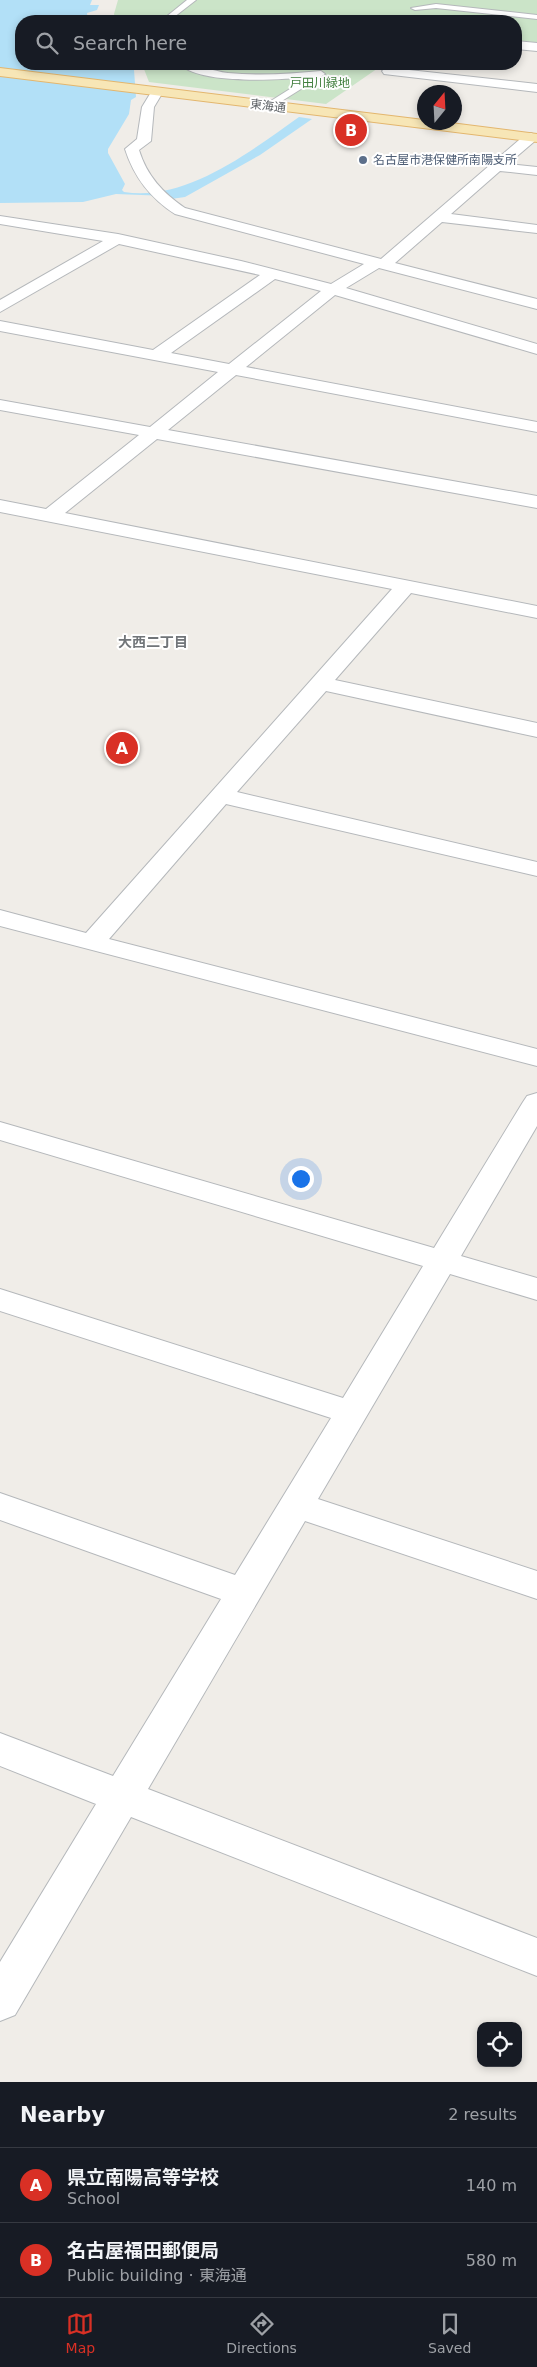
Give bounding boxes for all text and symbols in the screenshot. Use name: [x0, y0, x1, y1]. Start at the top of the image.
search box: [15, 15, 522, 70]
icon: search: [33, 29, 61, 57]
text: Search here: [73, 32, 187, 54]
park label: 戸田川緑地: [290, 76, 350, 90]
north arrow: [417, 85, 462, 130]
street label: 東海通: [249, 97, 287, 115]
pin: B: [335, 111, 367, 149]
place label: 名古屋市港保健所南陽支所: [373, 153, 517, 167]
marker: 名古屋市港保健所南陽支所: [357, 154, 369, 166]
district label: 大西二丁目: [118, 634, 188, 650]
pin: A: [106, 729, 138, 767]
your location: [288, 1166, 314, 1192]
map controls: [477, 2022, 522, 2067]
button: locate: [477, 2022, 522, 2067]
text: Nearby: [20, 2103, 105, 2127]
text: 2 results: [448, 2105, 517, 2124]
text: 県立南陽高等学校: [67, 2166, 219, 2188]
text: A: [30, 2176, 42, 2195]
text: 140 m: [466, 2176, 517, 2195]
text: School: [67, 2189, 120, 2208]
text: 名古屋福田郵便局: [67, 2239, 219, 2261]
text: B: [30, 2251, 42, 2270]
text: 580 m: [466, 2251, 517, 2270]
text: Public building · 東海通: [67, 2266, 247, 2285]
tab: Map: [66, 2310, 95, 2356]
tab: Directions: [226, 2310, 297, 2356]
tab: Saved: [428, 2310, 471, 2356]

